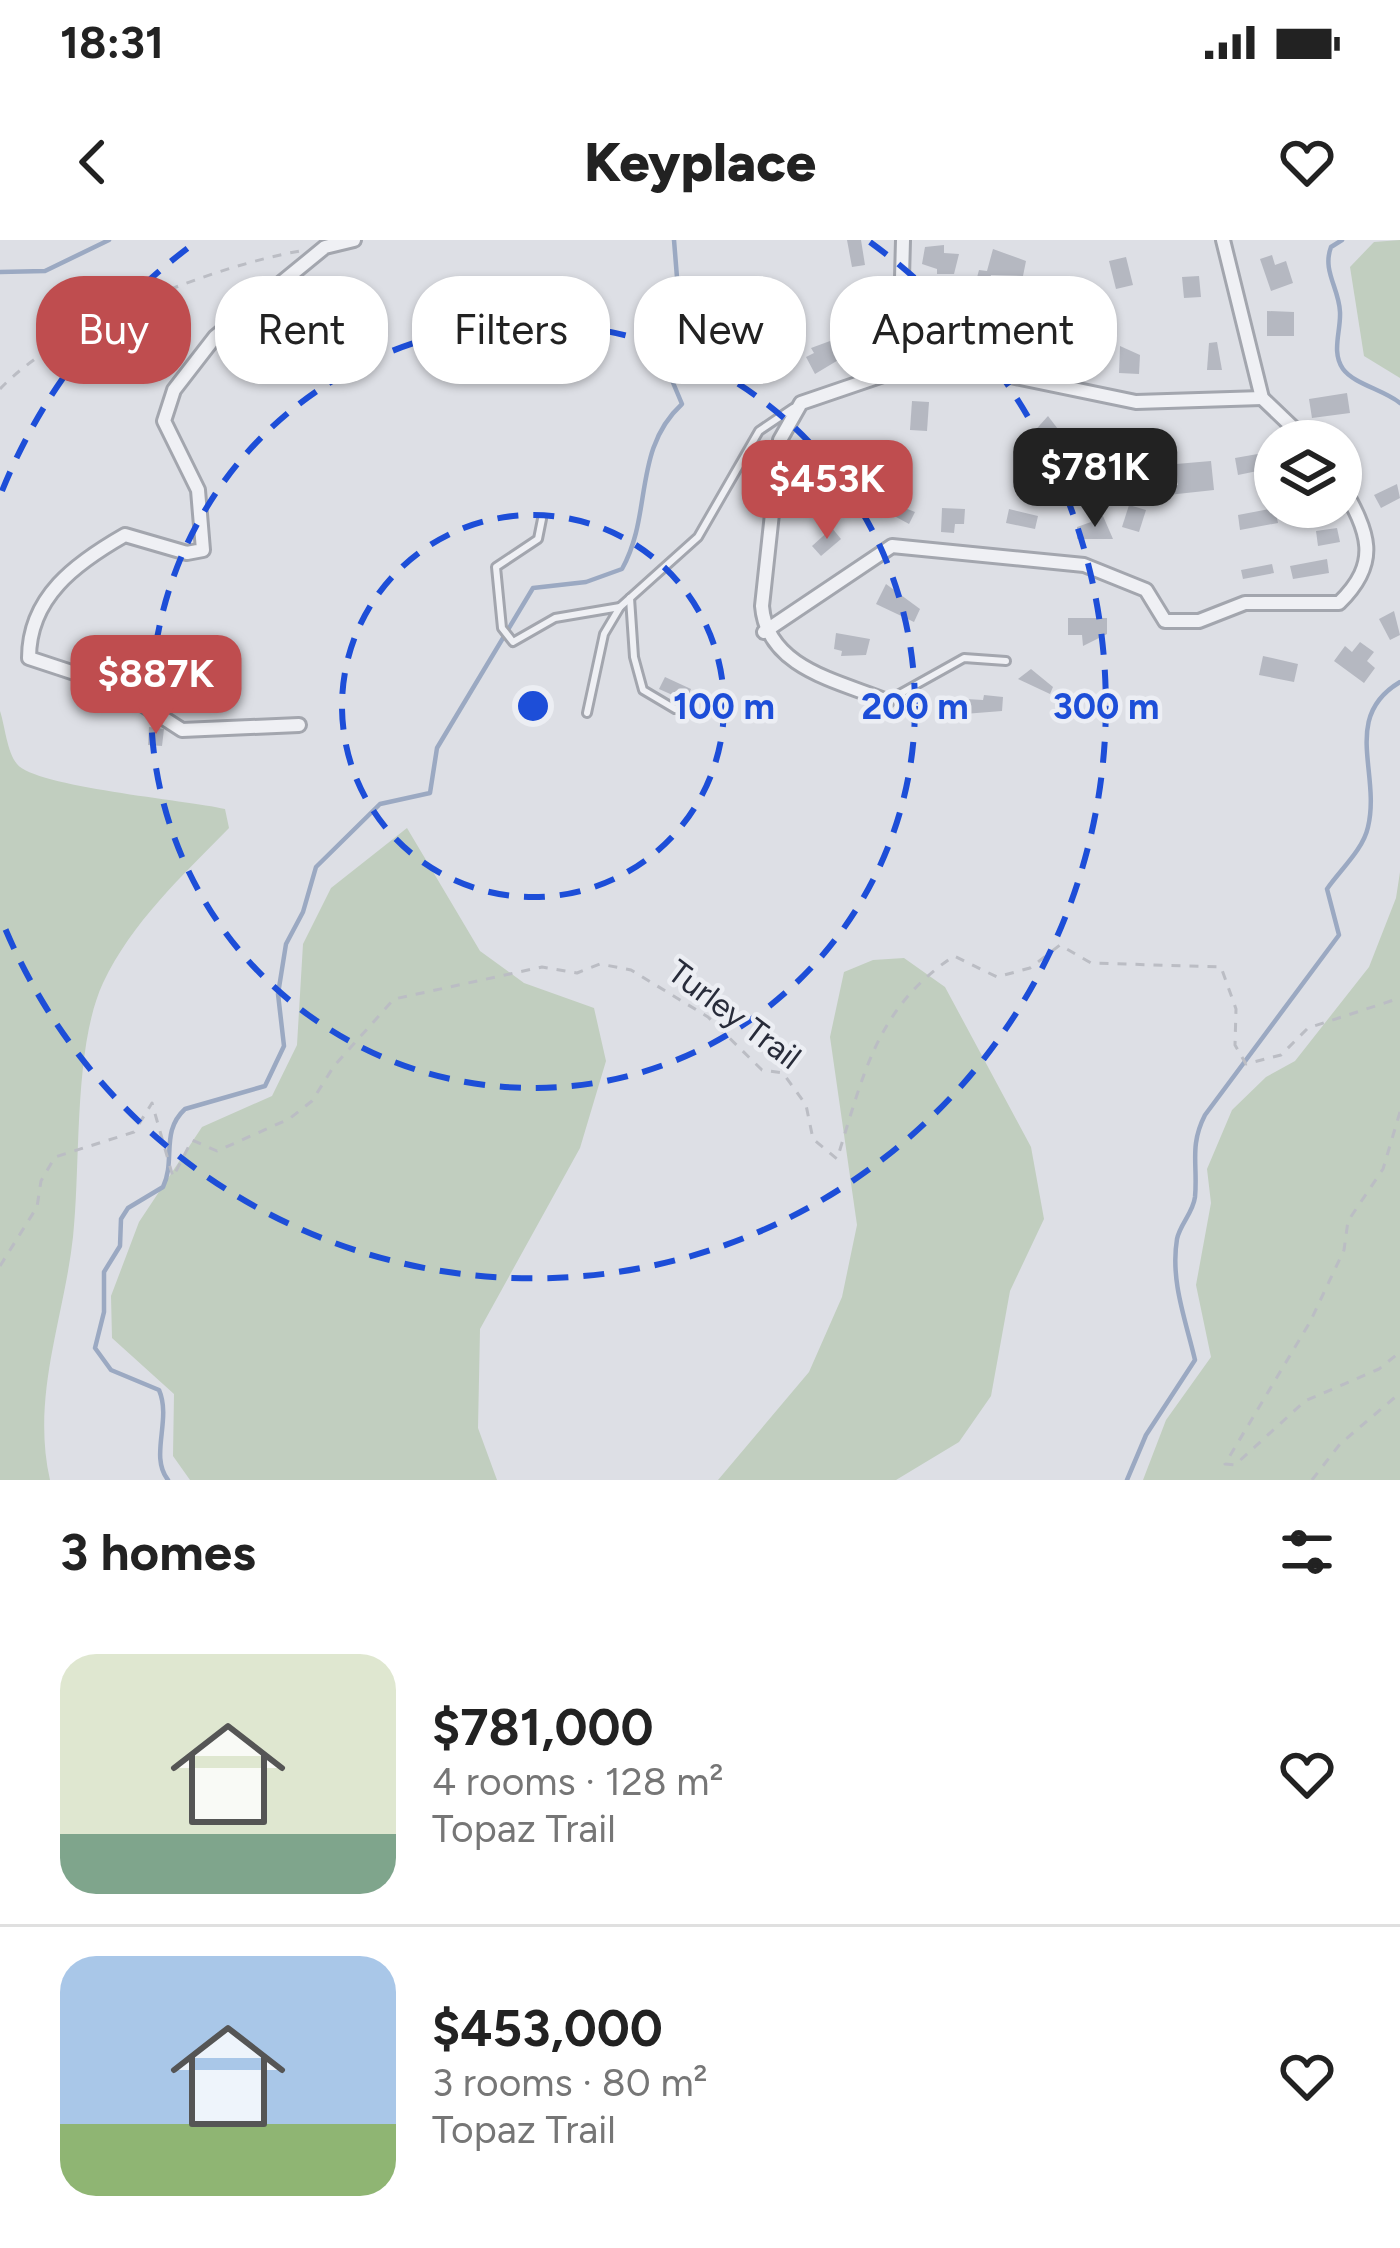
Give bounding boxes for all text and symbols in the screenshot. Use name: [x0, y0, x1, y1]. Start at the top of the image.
text: 18:31: [60, 15, 164, 69]
icon: back: [60, 129, 126, 195]
icon: heart: [1274, 129, 1340, 195]
text: Keyplace: [584, 130, 816, 195]
chip: Buy: [36, 276, 191, 384]
chip: Rent: [215, 276, 388, 384]
chip: Filters: [412, 276, 610, 384]
chip: New: [634, 276, 806, 384]
chip: Apartment: [830, 276, 1117, 384]
map controls: [1254, 420, 1362, 528]
button: layers: [1254, 420, 1362, 528]
pin: $781K: [1011, 428, 1179, 530]
pin: $453K: [743, 440, 911, 542]
text: $781K: [1040, 443, 1150, 490]
text: $453K: [769, 455, 885, 502]
pin: $887K: [72, 635, 240, 737]
text: $887K: [97, 650, 215, 697]
centre of rings: [512, 685, 554, 727]
text: 100 m: [673, 685, 775, 728]
text: 200 m: [861, 685, 969, 728]
text: 300 m: [1053, 685, 1159, 728]
street label: Turley Trail: [661, 952, 809, 1077]
icon: filters: [1274, 1519, 1340, 1585]
text: 3 homes: [60, 1522, 256, 1583]
text: $781,000: [432, 1697, 654, 1758]
icon: home: [156, 1702, 300, 1846]
icon: heart: [1274, 1741, 1340, 1807]
text: 4 rooms · 128 m²: [432, 1758, 724, 1805]
text: Topaz Trail: [432, 1805, 616, 1852]
text: $453,000: [432, 1998, 663, 2059]
icon: home: [156, 2004, 300, 2148]
icon: heart: [1274, 2043, 1340, 2109]
text: 3 rooms · 80 m²: [432, 2059, 708, 2106]
text: Topaz Trail: [432, 2106, 616, 2153]

